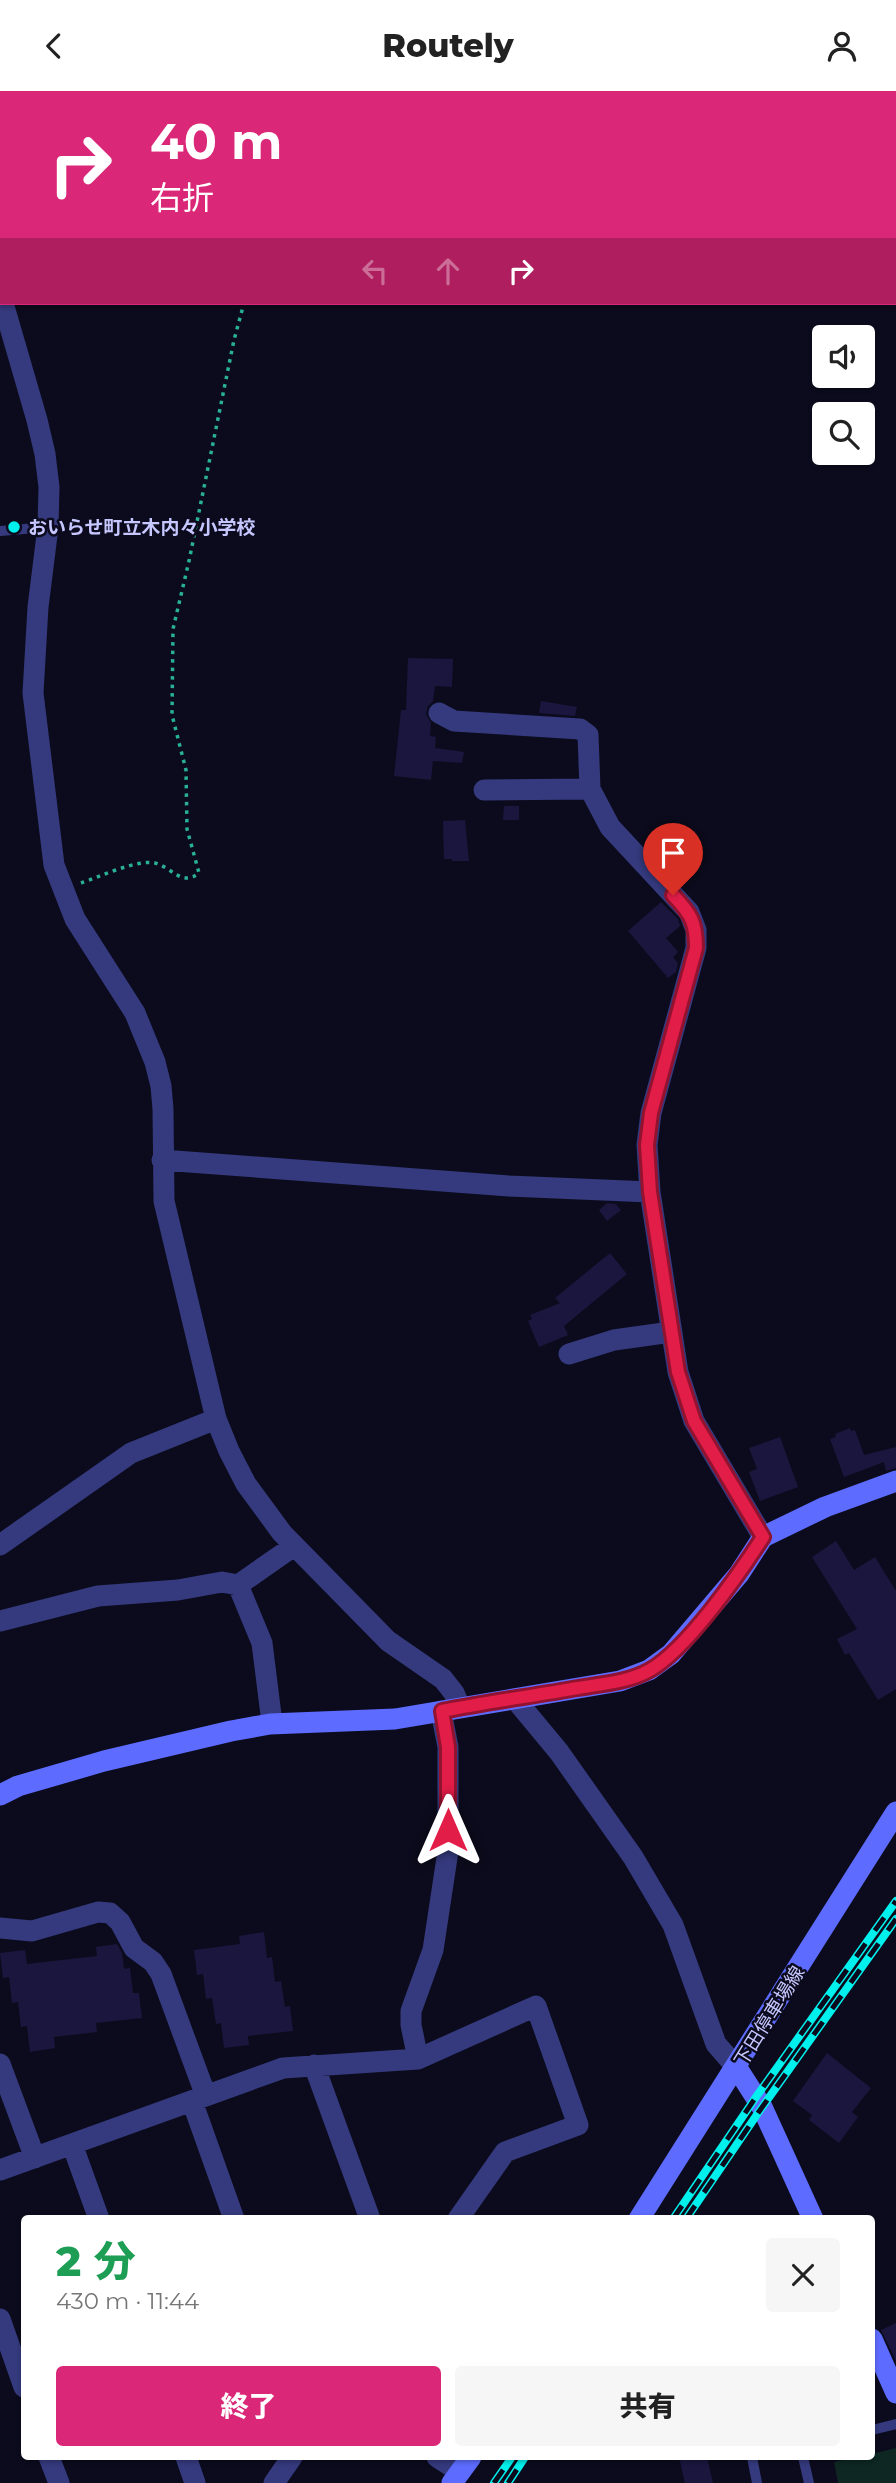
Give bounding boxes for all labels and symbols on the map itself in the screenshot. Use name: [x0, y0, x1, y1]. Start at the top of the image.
place label: おいらせ町立木内々小学校: [28, 516, 256, 539]
marker: おいらせ町立木内々小学校: [6, 519, 22, 535]
pin: [643, 823, 703, 895]
position arrow: [411, 1793, 485, 1867]
street label: 下田停車場線: [729, 1962, 809, 2071]

